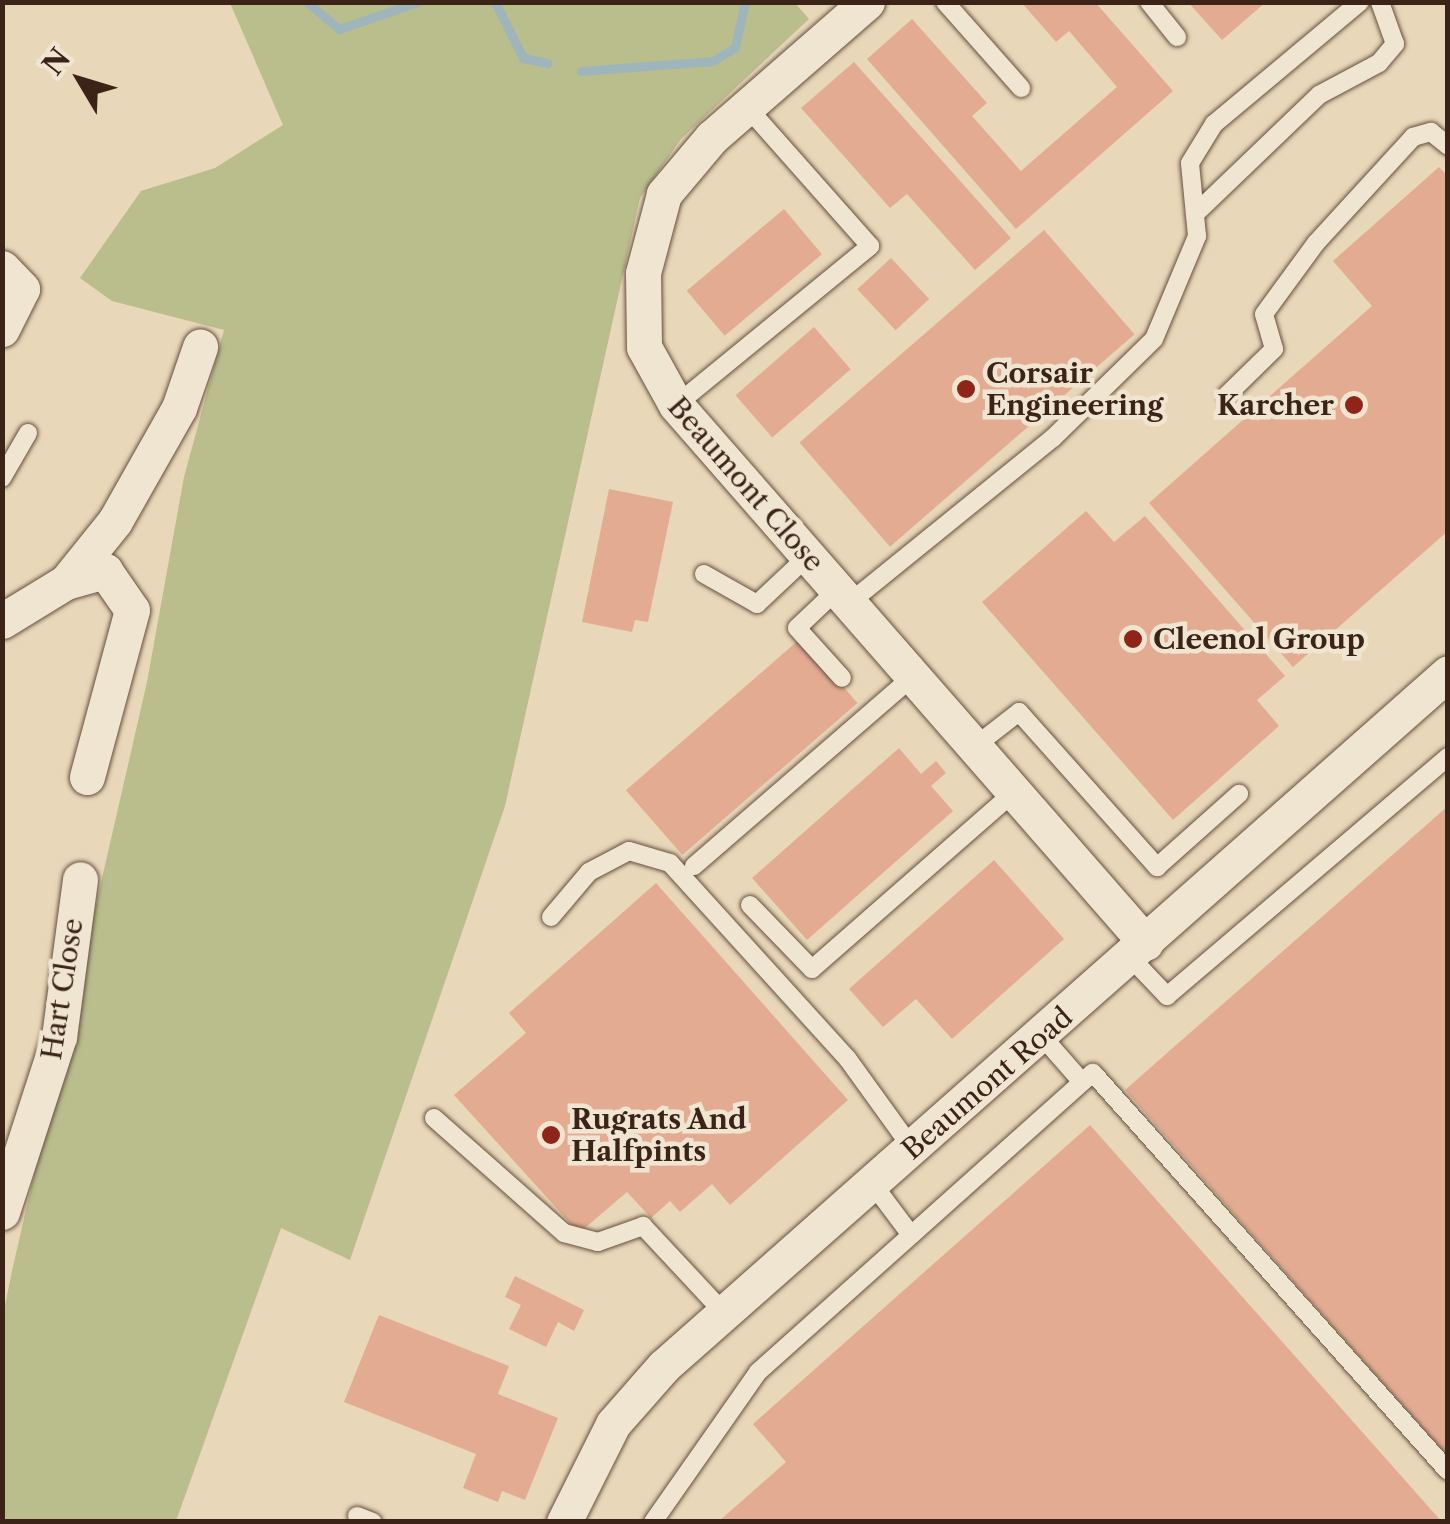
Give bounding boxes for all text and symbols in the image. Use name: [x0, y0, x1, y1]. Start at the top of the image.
north arrow: [30, 30, 130, 130]
text: N: [35, 41, 77, 82]
place label: Corsair Engineering: [986, 356, 1163, 422]
marker: Corsair Engineering: [955, 378, 977, 400]
place label: Karcher: [1217, 388, 1334, 422]
street label: Beaumont Close: [661, 390, 831, 578]
marker: Karcher: [1343, 394, 1365, 416]
place label: Cleenol Group: [1153, 622, 1365, 656]
marker: Cleenol Group: [1122, 628, 1144, 650]
street label: Hart Close: [34, 916, 90, 1062]
street label: Beaumont Road: [895, 1000, 1079, 1166]
place label: Rugrats And Halfpints: [571, 1102, 748, 1168]
marker: Rugrats And Halfpints: [540, 1124, 562, 1146]

